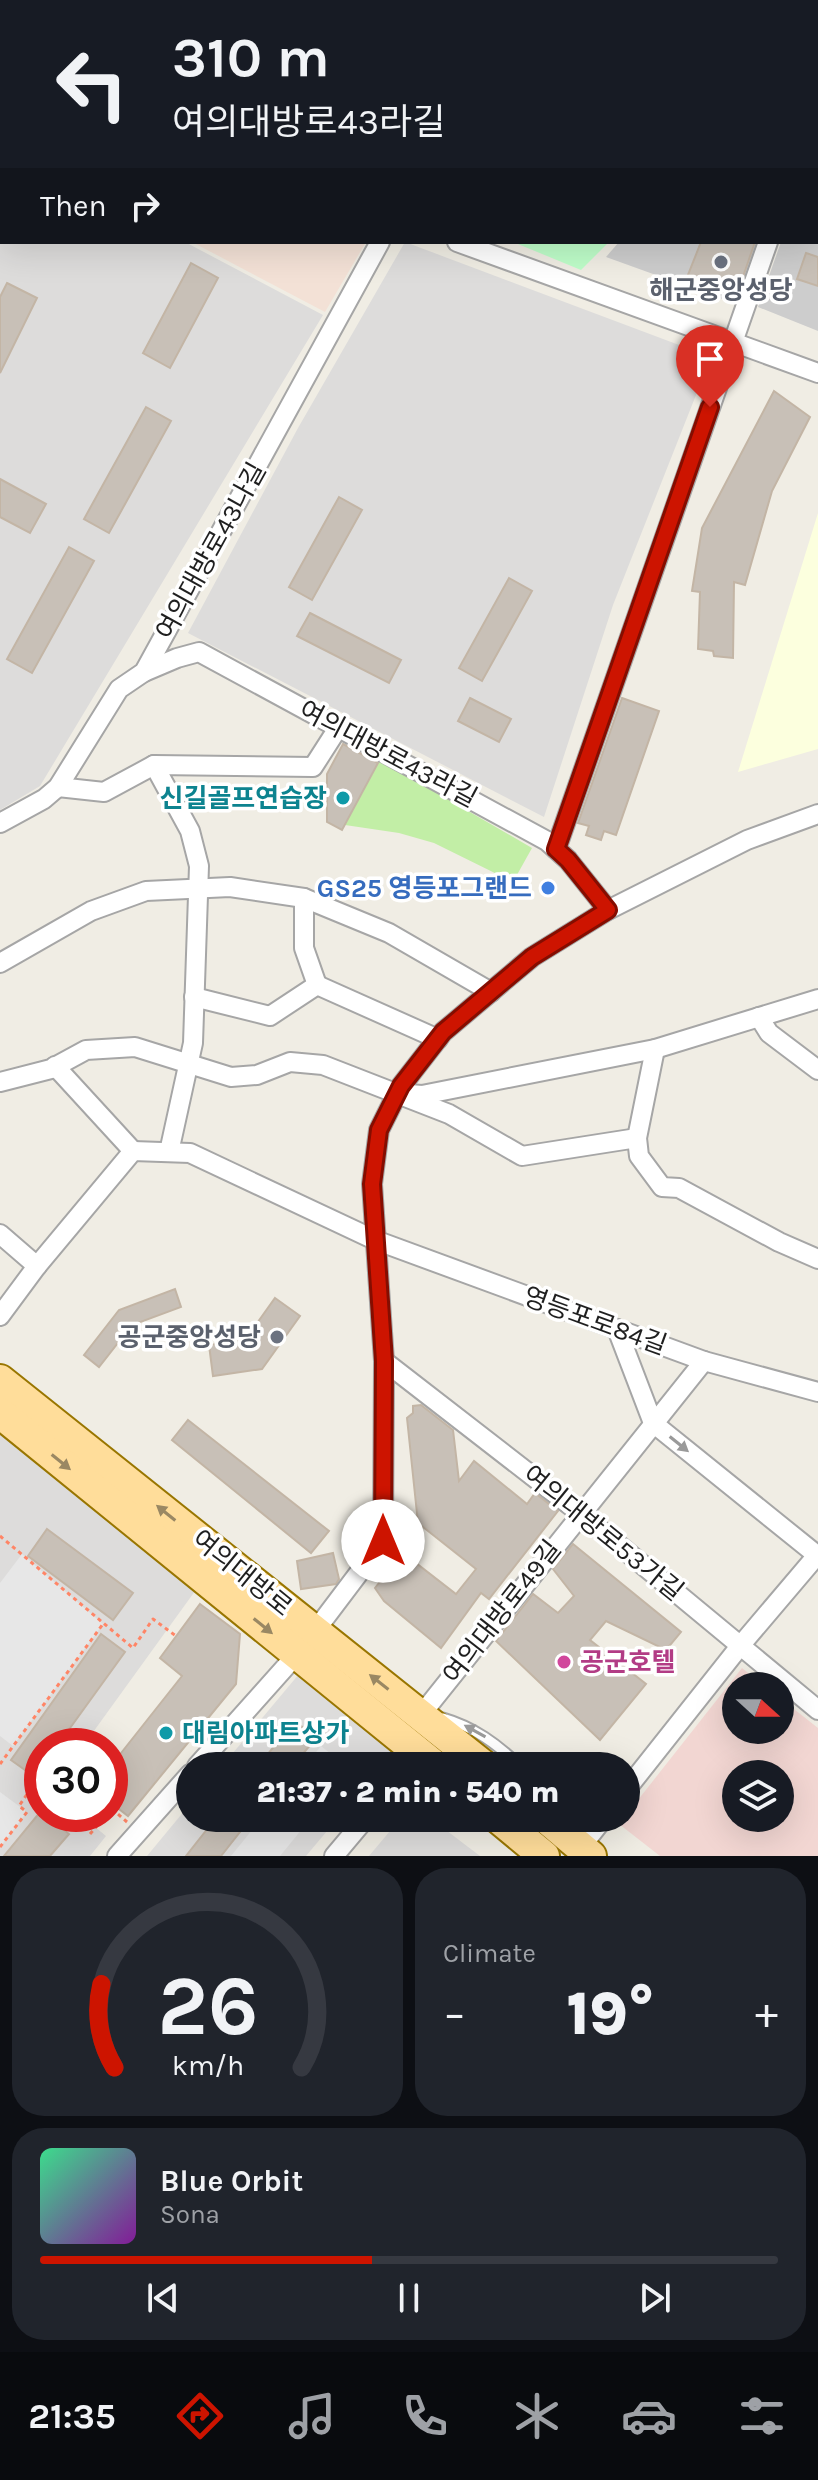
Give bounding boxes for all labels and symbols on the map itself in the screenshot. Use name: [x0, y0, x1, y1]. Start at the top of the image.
marker: 해군중앙성당: [712, 253, 730, 271]
place label: 해군중앙성당: [649, 275, 793, 306]
pin: [676, 325, 744, 407]
street label: 여의대방로43나길: [150, 457, 272, 645]
street label: 여의대방로43라길: [294, 694, 482, 814]
place label: 신길골프연습장: [160, 783, 327, 814]
marker: 신길골프연습장: [334, 789, 352, 807]
place label: GS25 영등포그랜드: [317, 873, 532, 904]
marker: GS25 영등포그랜드: [539, 879, 557, 897]
street label: 영등포로84길: [519, 1281, 671, 1361]
place label: 공군중앙성당: [117, 1322, 261, 1353]
marker: 공군중앙성당: [268, 1328, 286, 1346]
one-way arrow: [669, 1435, 689, 1452]
one-way arrow: [51, 1454, 71, 1470]
street label: 여의대방로53가길: [517, 1459, 689, 1607]
position arrow: [341, 1499, 425, 1583]
one-way arrow: [156, 1505, 176, 1521]
street label: 여의대방로: [186, 1523, 298, 1623]
street label: 여의대방로49길: [436, 1534, 568, 1690]
one-way arrow: [253, 1617, 273, 1634]
place label: 공군호텔: [580, 1647, 676, 1678]
marker: 공군호텔: [555, 1653, 573, 1671]
north arrow: [722, 1672, 794, 1744]
one-way arrow: [369, 1674, 389, 1690]
place label: 대림아파트상가: [182, 1718, 350, 1749]
marker: 대림아파트상가: [157, 1724, 175, 1742]
one-way arrow: [464, 1725, 486, 1739]
speed limit sign: 30: [24, 1728, 128, 1832]

